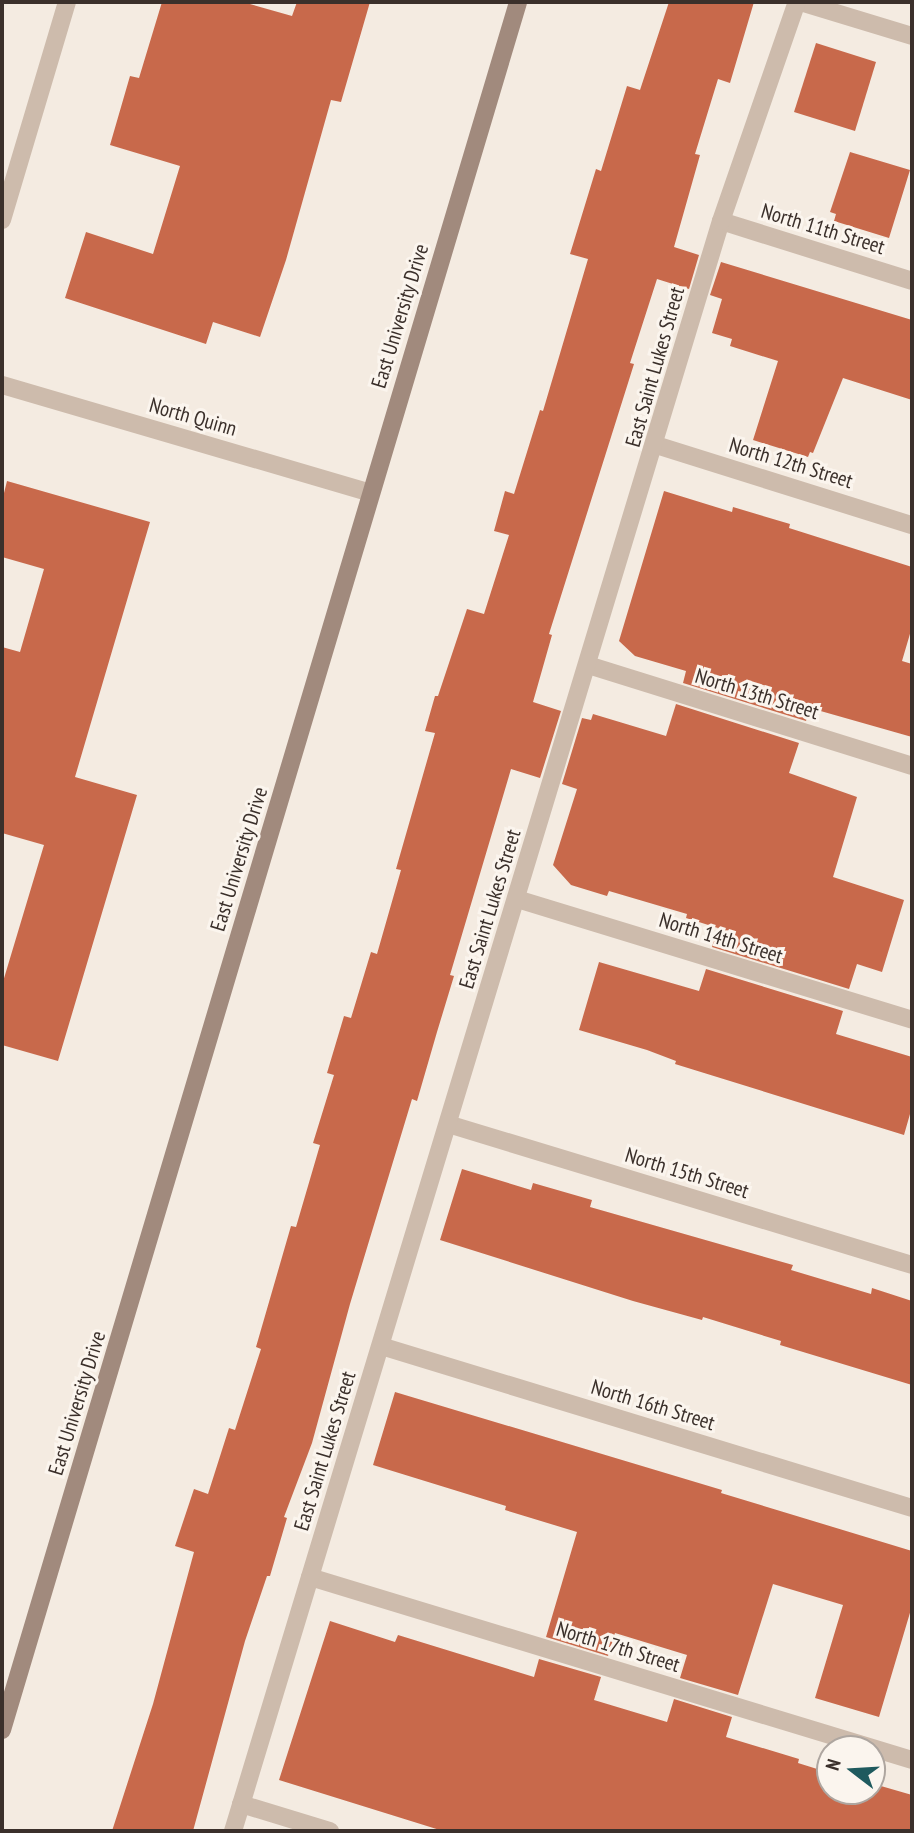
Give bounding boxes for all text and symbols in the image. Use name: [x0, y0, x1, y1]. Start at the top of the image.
street label: North 11th Street: [758, 198, 888, 260]
street label: East University Drive: [366, 241, 434, 391]
street label: East Saint Lukes Street: [620, 284, 690, 450]
street label: North Quinn: [146, 393, 240, 441]
street label: North 12th Street: [726, 432, 856, 494]
street label: North 13th Street: [692, 663, 822, 725]
street label: East University Drive: [205, 784, 273, 934]
street label: East Saint Lukes Street: [454, 826, 526, 992]
street label: North 14th Street: [656, 907, 786, 969]
street label: North 15th Street: [622, 1142, 752, 1204]
street label: East University Drive: [43, 1328, 111, 1478]
street label: East Saint Lukes Street: [289, 1368, 361, 1534]
street label: North 16th Street: [588, 1374, 718, 1436]
street label: North 17th Street: [553, 1616, 683, 1678]
north arrow: [816, 1735, 886, 1805]
text: N: [820, 1756, 846, 1773]

